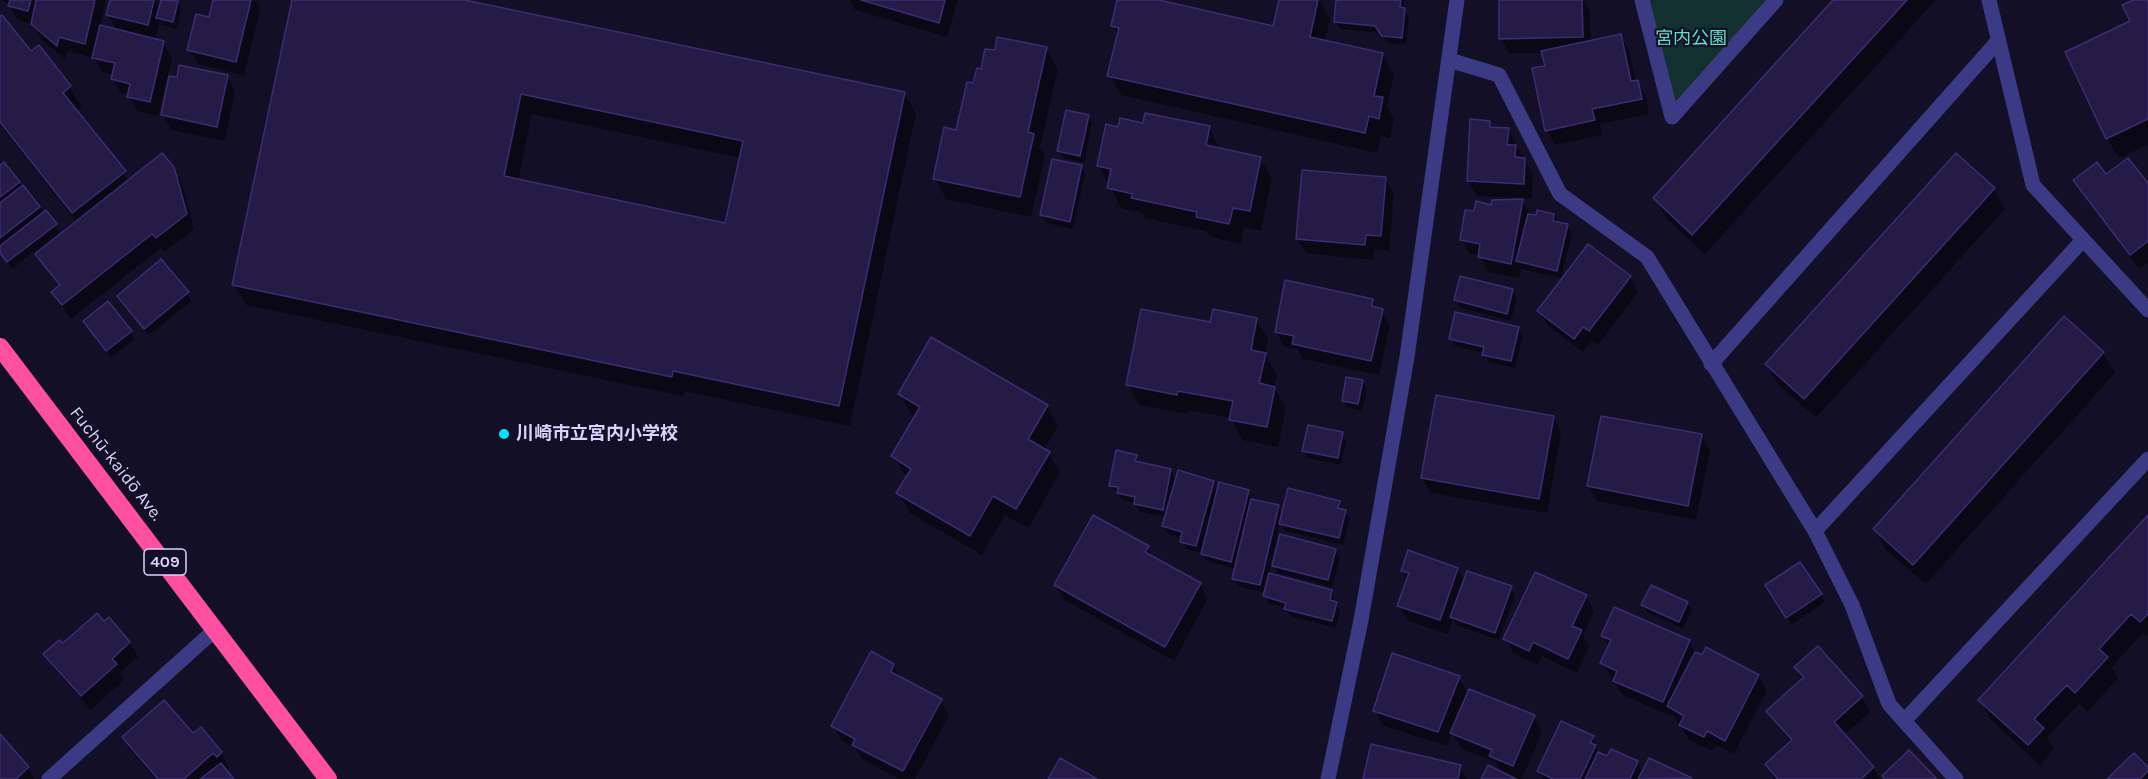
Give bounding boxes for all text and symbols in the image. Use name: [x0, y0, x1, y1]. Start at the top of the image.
park label: 宮内公園: [1655, 28, 1727, 50]
street label: Fuchū-kaidō Ave.: [65, 403, 167, 525]
place label: 川崎市立宮内小学校: [516, 423, 678, 445]
marker: 川崎市立宮内小学校: [497, 427, 511, 441]
road number: 409: [144, 549, 186, 575]

